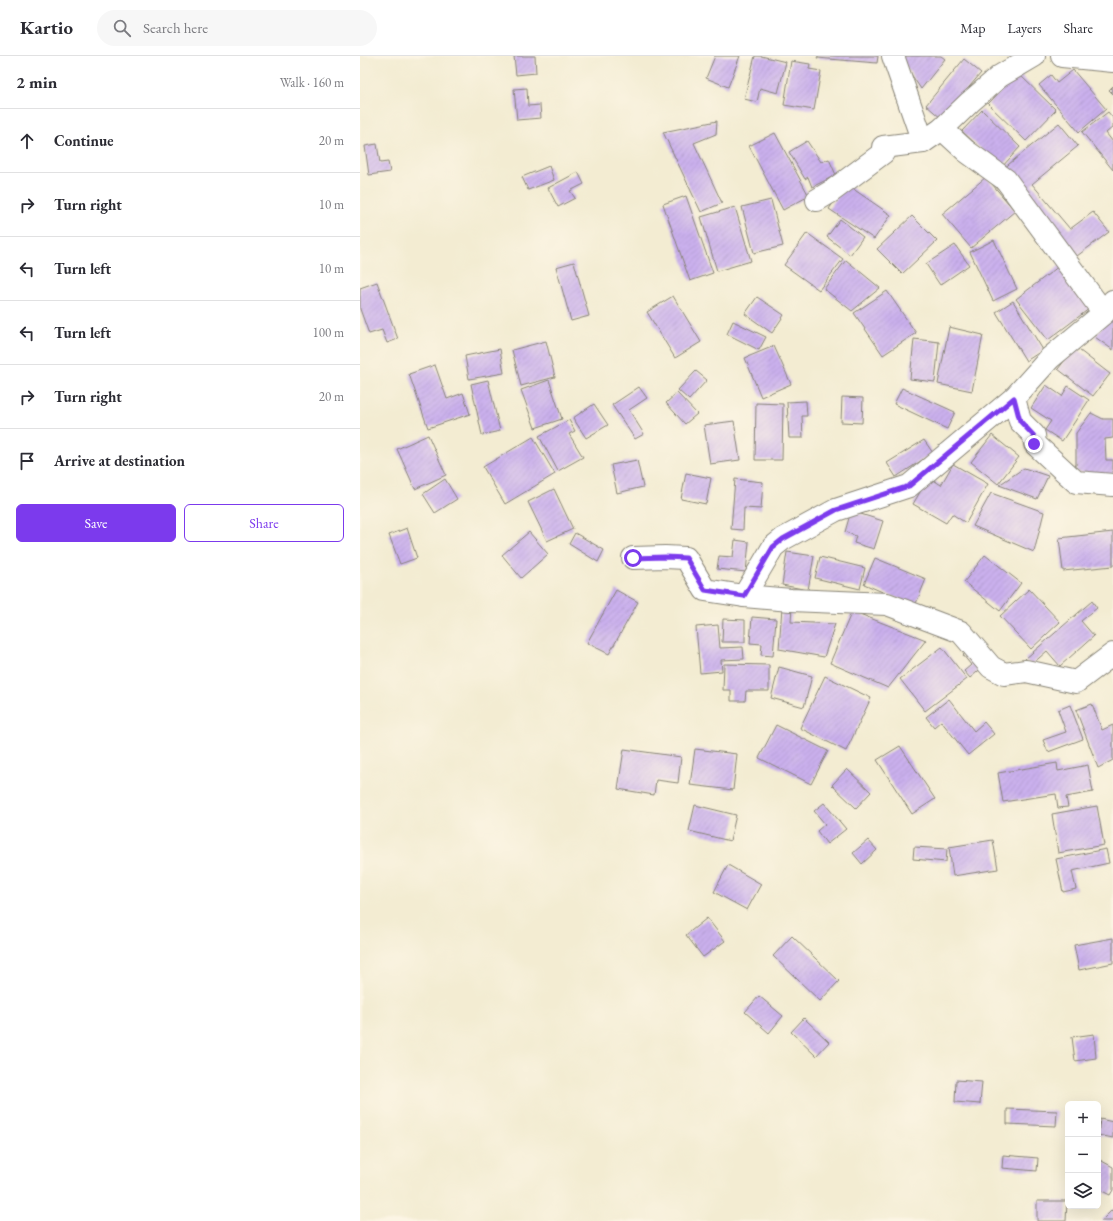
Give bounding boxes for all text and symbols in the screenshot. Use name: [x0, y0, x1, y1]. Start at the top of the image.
search box: [97, 10, 377, 46]
text: Kartio: [20, 15, 73, 40]
icon: search: [111, 17, 133, 39]
text: Search here: [143, 18, 208, 37]
text: Map: [960, 19, 985, 37]
text: Layers: [1007, 19, 1042, 37]
text: Share: [1064, 19, 1093, 37]
text: 2 min: [16, 71, 57, 93]
text: Walk · 160 m: [280, 74, 344, 91]
icon: ahead: [16, 130, 38, 152]
text: Continue: [54, 131, 114, 150]
text: 20 m: [319, 132, 344, 149]
icon: right: [16, 194, 38, 216]
text: Turn right: [54, 195, 122, 214]
text: 10 m: [319, 196, 344, 213]
icon: left: [16, 258, 38, 280]
text: Turn left: [54, 259, 111, 278]
text: 10 m: [319, 260, 344, 277]
icon: left: [16, 322, 38, 344]
text: Turn left: [54, 323, 111, 342]
text: 100 m: [313, 324, 344, 341]
icon: right: [16, 386, 38, 408]
text: Turn right: [54, 387, 122, 406]
text: 20 m: [319, 388, 344, 405]
route end: [1025, 435, 1043, 453]
icon: arrive: [16, 450, 38, 472]
text: Arrive at destination: [54, 451, 185, 470]
button: Save: [16, 504, 176, 542]
button: Share: [184, 504, 344, 542]
route start: [624, 549, 642, 567]
map controls: [1065, 1101, 1101, 1209]
button: +: [1065, 1101, 1101, 1137]
button: −: [1065, 1137, 1101, 1173]
button: layers: [1065, 1173, 1101, 1209]

